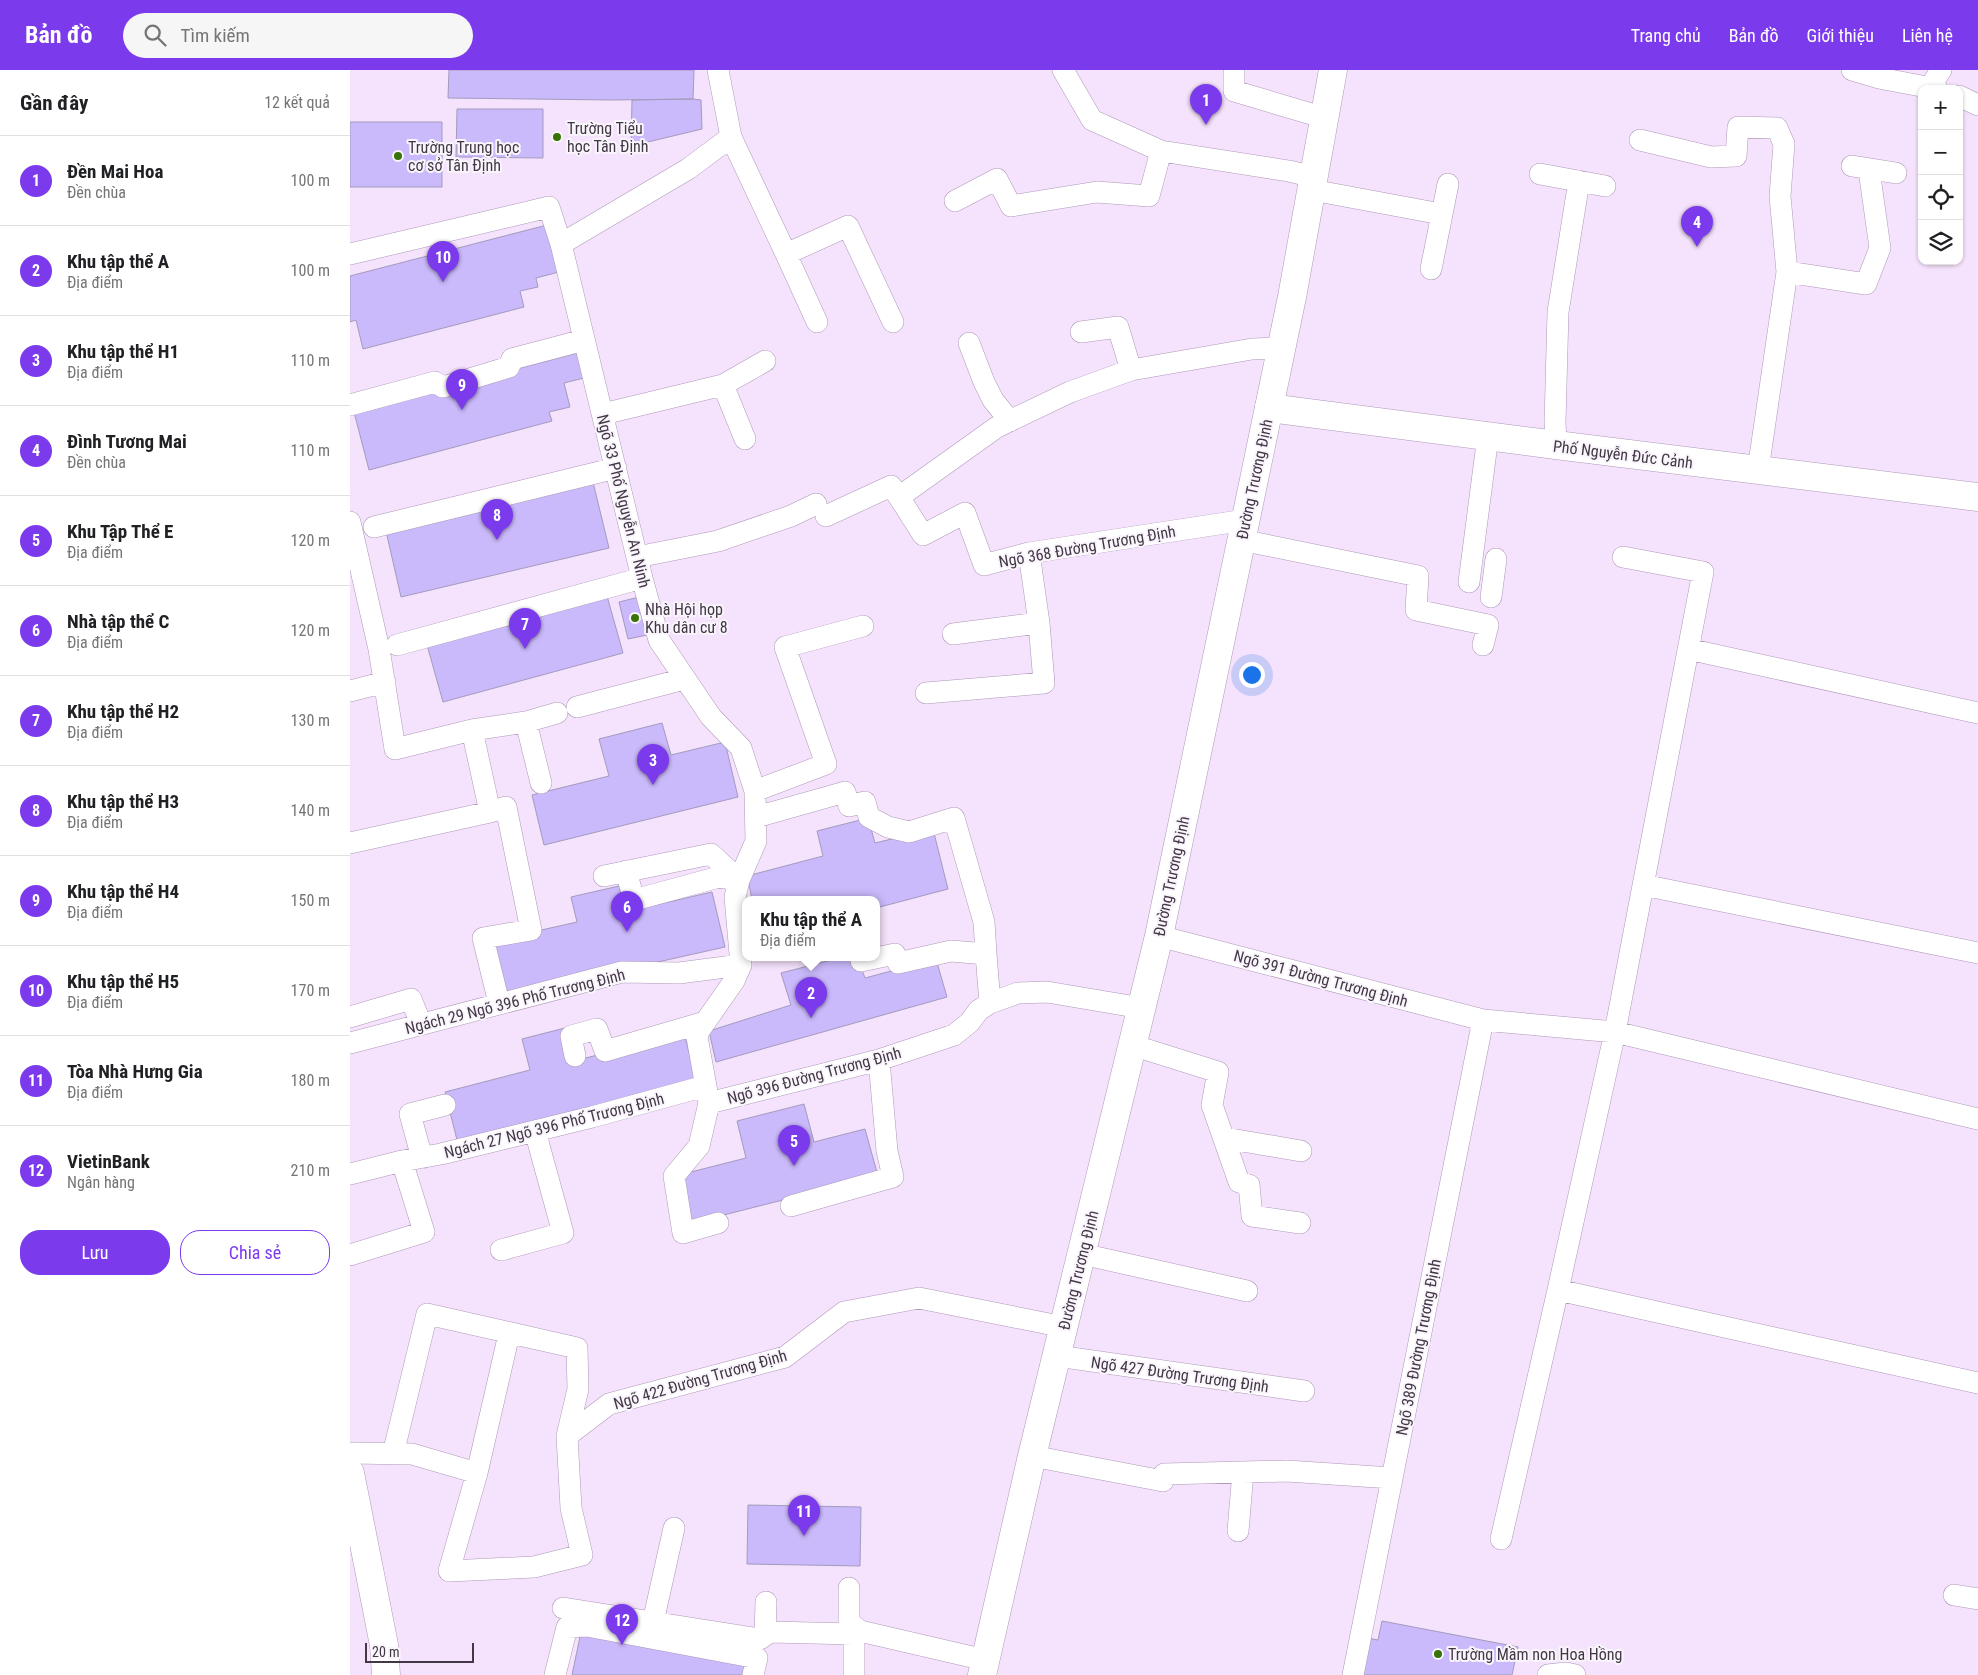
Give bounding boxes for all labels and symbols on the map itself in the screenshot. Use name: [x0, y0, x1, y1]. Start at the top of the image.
pin: 1: [1190, 84, 1222, 125]
place label: Trường Tiểu học Tân Định: [567, 119, 649, 156]
marker: Trường Tiểu học Tân Định: [551, 131, 563, 143]
place label: Trường Trung học cơ sở Tân Định: [408, 138, 519, 175]
marker: Trường Trung học cơ sở Tân Định: [392, 150, 404, 162]
pin: 4: [1681, 206, 1713, 247]
pin: 10: [427, 241, 459, 282]
pin: 9: [446, 369, 478, 410]
street label: Ngõ 33 Phố Nguyễn An Ninh: [593, 412, 654, 590]
street label: Đường Trương Định: [1232, 417, 1277, 541]
street label: Phố Nguyễn Đức Cảnh: [1552, 436, 1694, 473]
pin: 8: [481, 499, 513, 540]
street label: Ngõ 368 Đường Trương Định: [997, 522, 1177, 571]
place label: Nhà Hội họp Khu dân cư 8: [645, 600, 728, 637]
pin: 7: [509, 608, 541, 649]
marker: Nhà Hội họp Khu dân cư 8: [629, 612, 641, 624]
your location: [1239, 662, 1265, 688]
pin: 3: [637, 744, 669, 785]
street label: Đường Trương Định: [1149, 814, 1194, 938]
pin: 6: [611, 891, 643, 932]
street label: Ngõ 391 Đường Trương Định: [1232, 946, 1410, 1011]
street label: Ngách 29 Ngõ 396 Phố Trương Định: [403, 965, 627, 1038]
pin: 2: [795, 977, 827, 1018]
street label: Ngõ 396 Đường Trương Định: [725, 1043, 903, 1108]
street label: Ngách 27 Ngõ 396 Phố Trương Định: [442, 1089, 666, 1162]
pin: 5: [778, 1125, 810, 1166]
street label: Đường Trương Định: [1054, 1208, 1103, 1332]
street label: Ngõ 389 Đường Trương Định: [1392, 1257, 1445, 1437]
street label: Ngõ 422 Đường Trương Định: [611, 1346, 789, 1413]
street label: Ngõ 427 Đường Trương Định: [1090, 1353, 1270, 1396]
pin: 11: [788, 1495, 820, 1536]
pin: 12: [606, 1604, 638, 1645]
scale bar: [365, 1640, 474, 1663]
place label: Trường Mầm non Hoa Hồng: [1448, 1645, 1622, 1664]
marker: Trường Mầm non Hoa Hồng: [1432, 1648, 1444, 1660]

